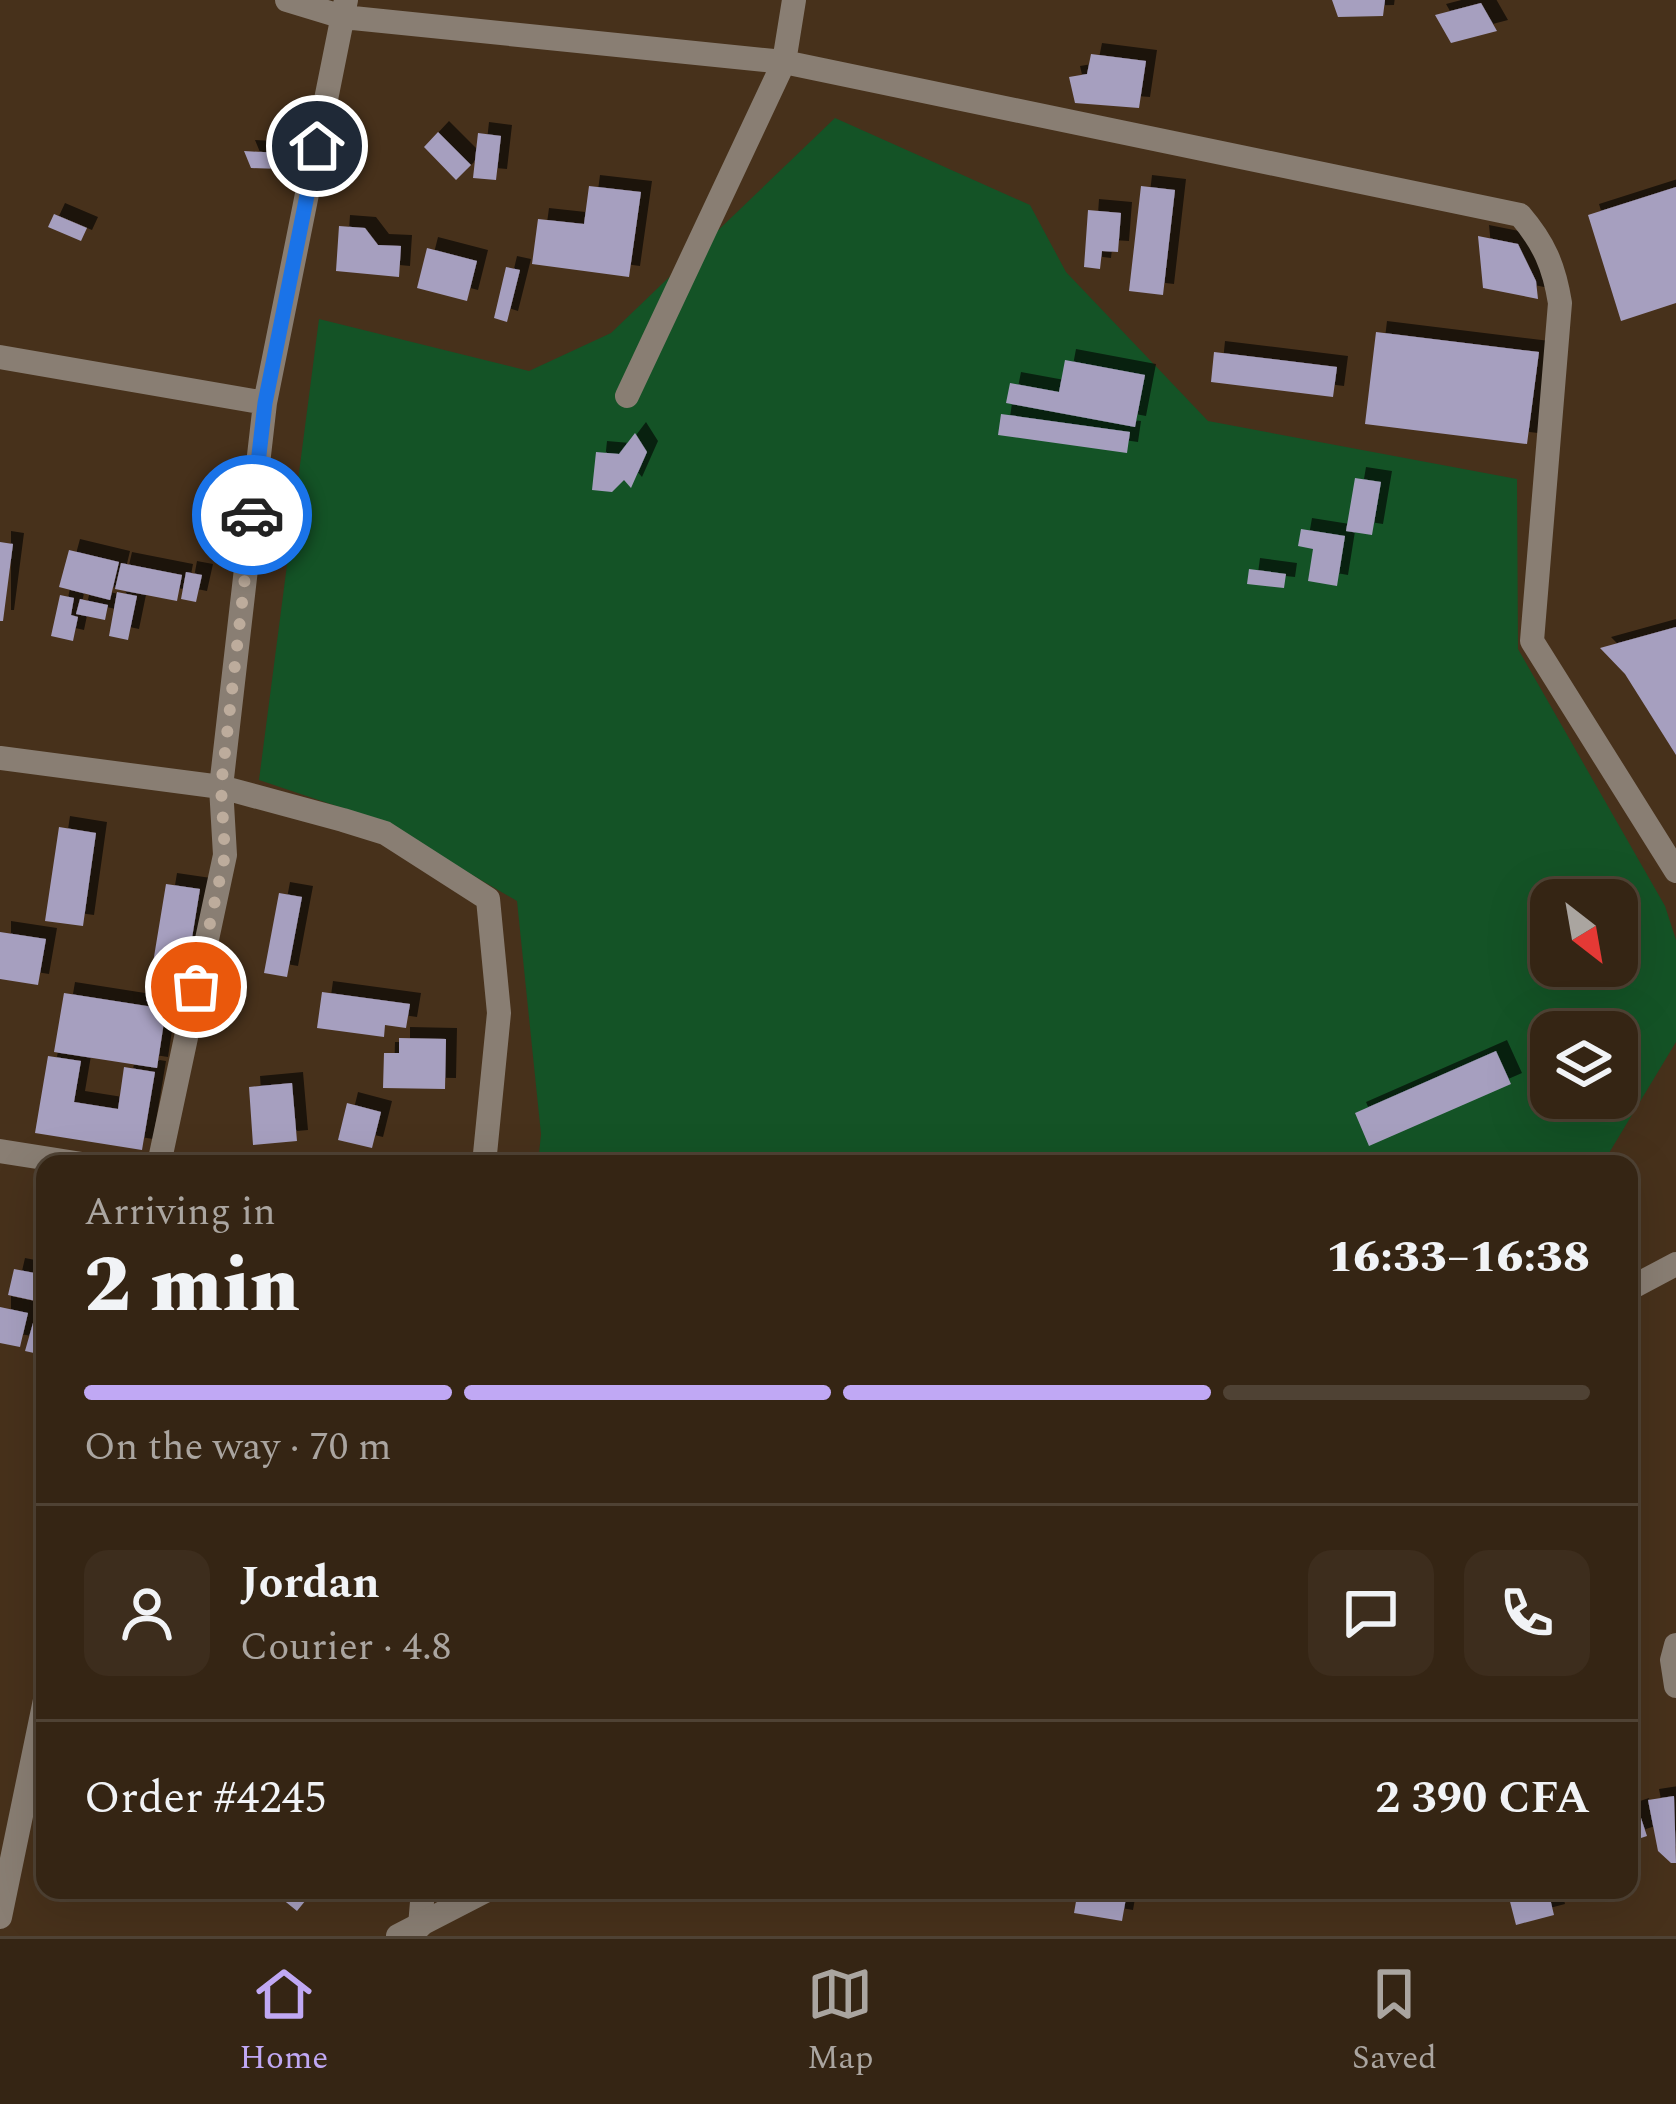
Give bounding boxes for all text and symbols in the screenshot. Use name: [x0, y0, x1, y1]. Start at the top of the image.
pin: [266, 95, 368, 197]
icon: home: [284, 113, 350, 179]
courier: [192, 455, 312, 575]
icon: car: [219, 482, 285, 548]
north arrow: [1530, 879, 1638, 987]
map controls: [1530, 879, 1638, 1119]
pin: [145, 936, 247, 1038]
icon: bag: [163, 954, 229, 1020]
button: layers: [1530, 1011, 1638, 1119]
text: Arriving in: [84, 1183, 276, 1242]
text: 16:33–16:38: [1326, 1223, 1590, 1292]
text: 2 min: [84, 1227, 300, 1346]
text: On the way · 70 m: [84, 1418, 392, 1477]
text: Jordan: [240, 1549, 380, 1618]
button: person: [84, 1550, 210, 1676]
button: chat: [1308, 1550, 1434, 1676]
button: phone: [1464, 1550, 1590, 1676]
text: Courier · 4.8: [240, 1618, 451, 1677]
text: Order #4245: [84, 1764, 327, 1833]
text: 2 390 CFA: [1375, 1764, 1590, 1833]
tab: Home: [239, 1961, 328, 2083]
tab: Map: [807, 1961, 873, 2083]
tab: Saved: [1352, 1961, 1437, 2083]

